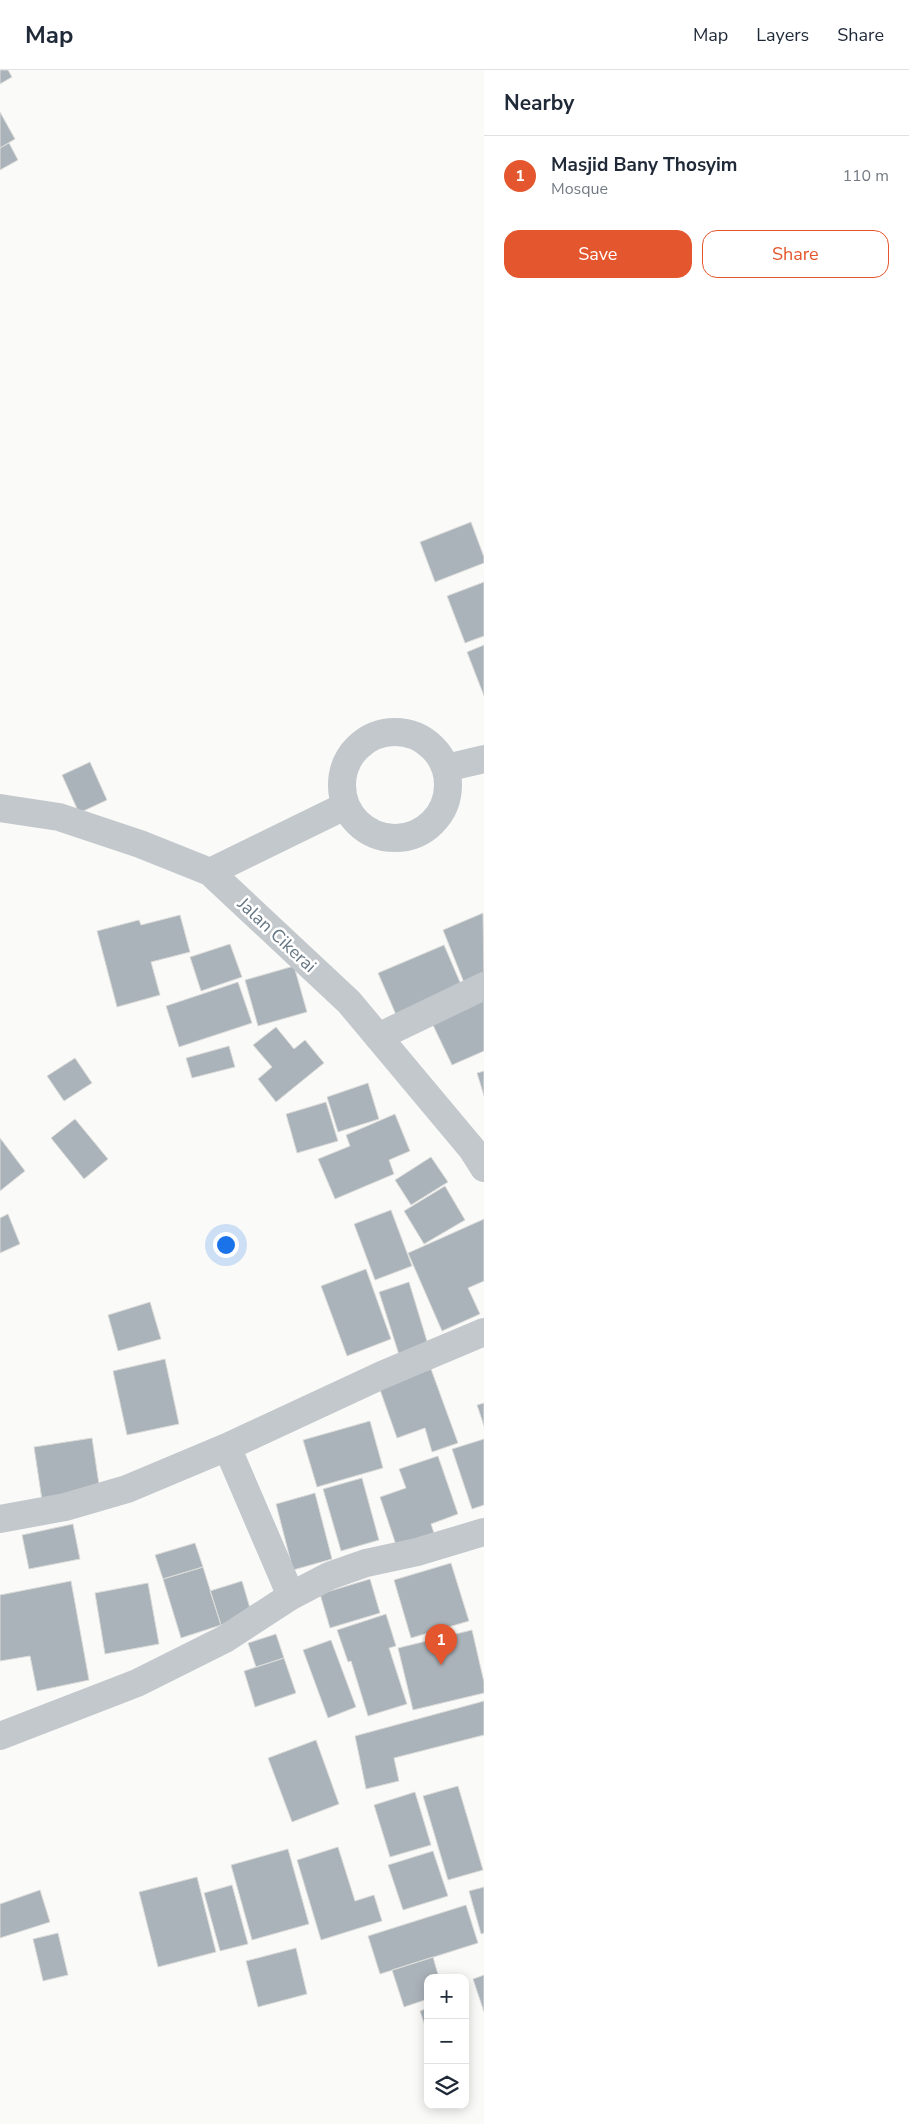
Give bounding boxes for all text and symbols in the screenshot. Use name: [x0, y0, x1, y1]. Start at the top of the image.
text: Map: [25, 19, 73, 51]
text: Map: [693, 23, 728, 47]
text: Layers: [756, 23, 809, 47]
text: Share: [837, 23, 884, 47]
text: Nearby: [504, 89, 574, 117]
text: Masjid Bany Thosyim: [551, 152, 738, 178]
text: 1: [515, 165, 525, 187]
text: 110 m: [842, 165, 889, 187]
text: Mosque: [551, 178, 608, 200]
button: Save: [504, 230, 692, 278]
button: Share: [702, 230, 889, 278]
street label: Jalan Cikerai: [232, 892, 322, 978]
your location: [213, 1232, 239, 1258]
pin: 1: [425, 1624, 457, 1665]
map controls: [424, 1974, 469, 2109]
button: +: [424, 1974, 469, 2019]
button: −: [424, 2019, 469, 2064]
button: layers: [424, 2064, 469, 2109]

